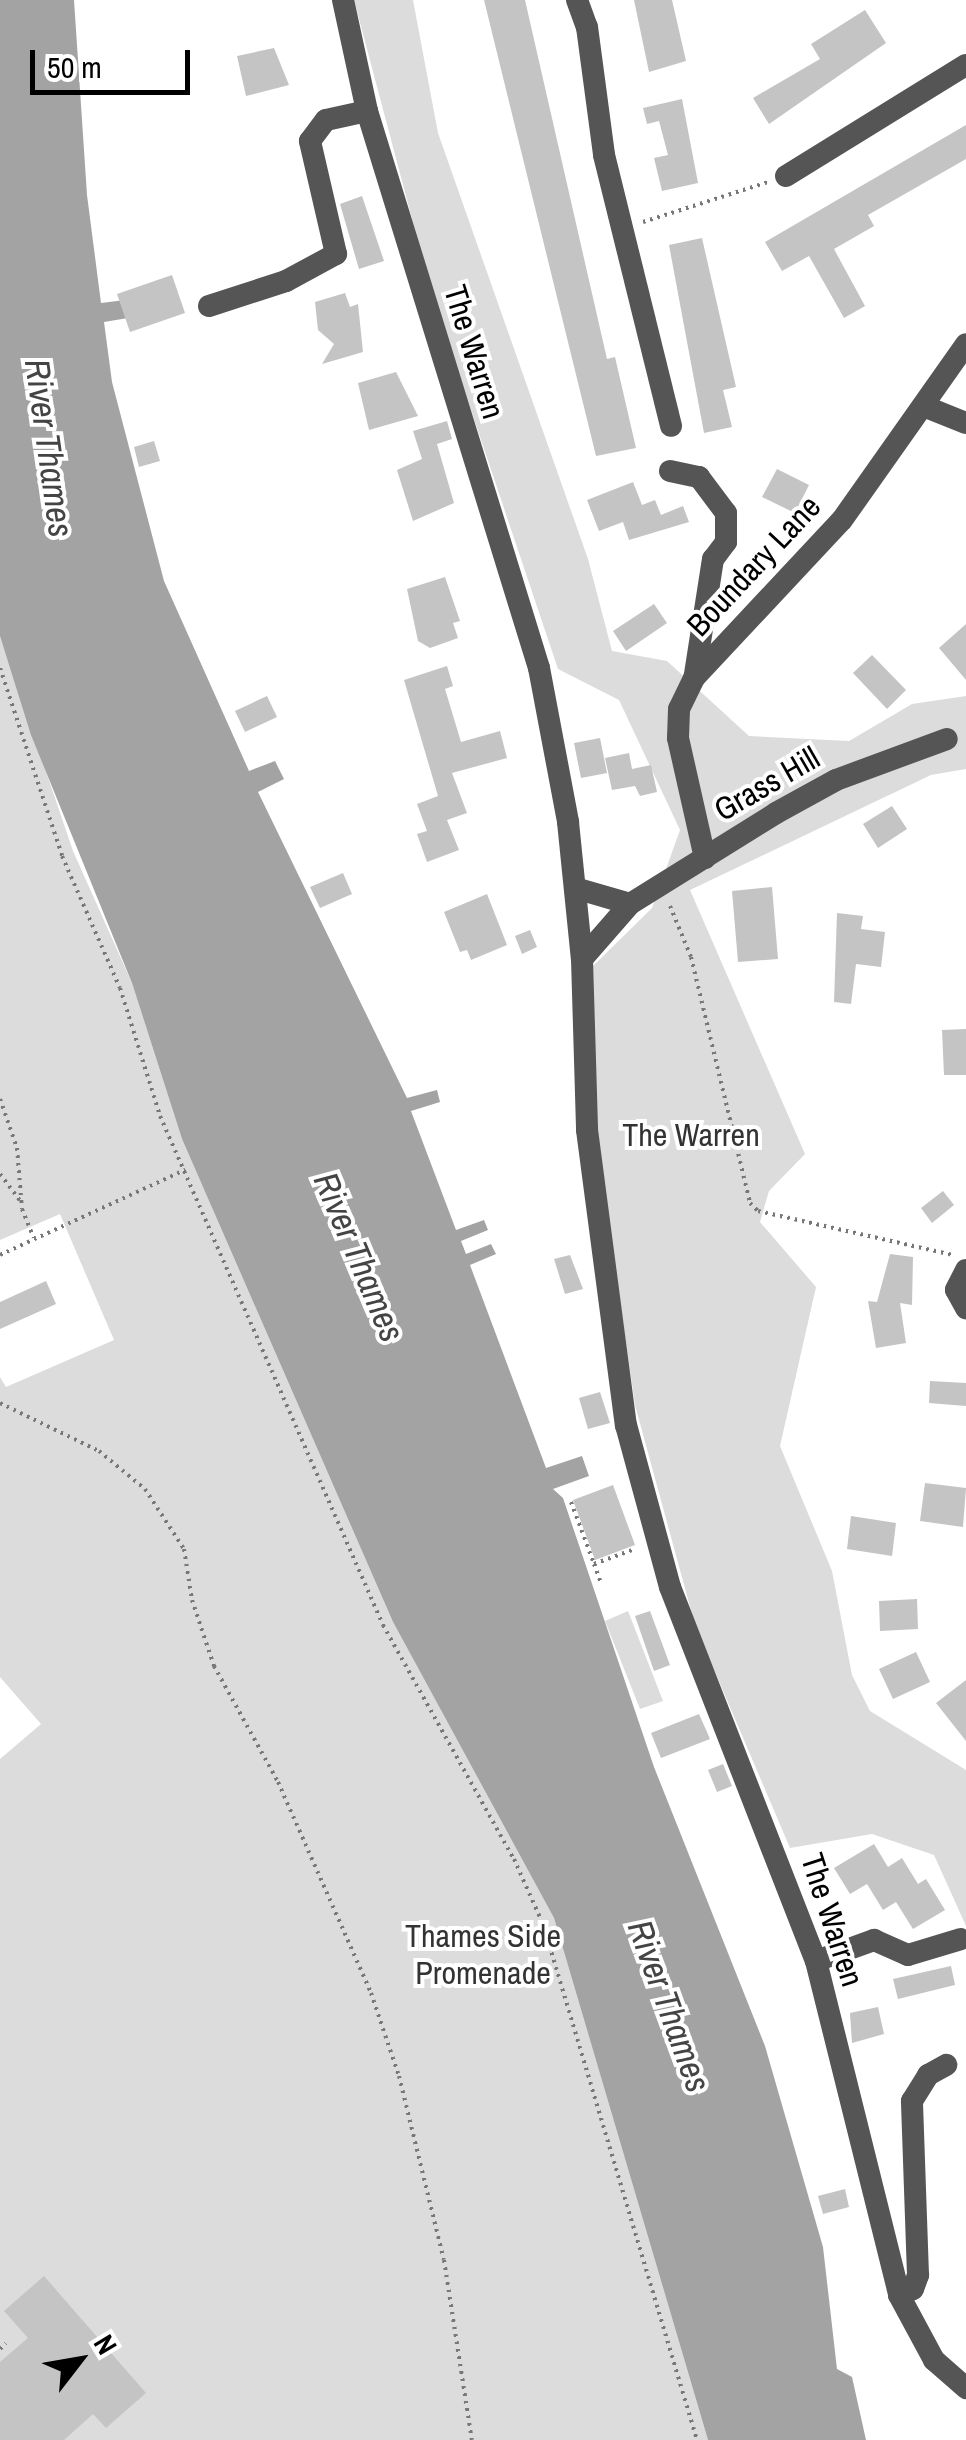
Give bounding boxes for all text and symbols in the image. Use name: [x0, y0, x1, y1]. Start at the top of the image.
scale bar: [35, 30, 195, 92]
text: 50 m: [47, 47, 102, 87]
street label: The Warren: [436, 281, 512, 423]
water label: River Thames: [16, 356, 82, 540]
street label: Boundary Lane: [679, 488, 829, 644]
street label: Grass Hill: [708, 739, 826, 829]
park label: The Warren: [622, 1116, 760, 1154]
water label: River Thames: [304, 1166, 414, 1348]
street label: The Warren: [792, 1849, 872, 1991]
water label: River Thames: [618, 1914, 720, 2098]
park label: Thames Side Promenade: [405, 1918, 561, 1993]
north arrow: [30, 2310, 130, 2410]
text: N: [85, 2328, 126, 2361]

